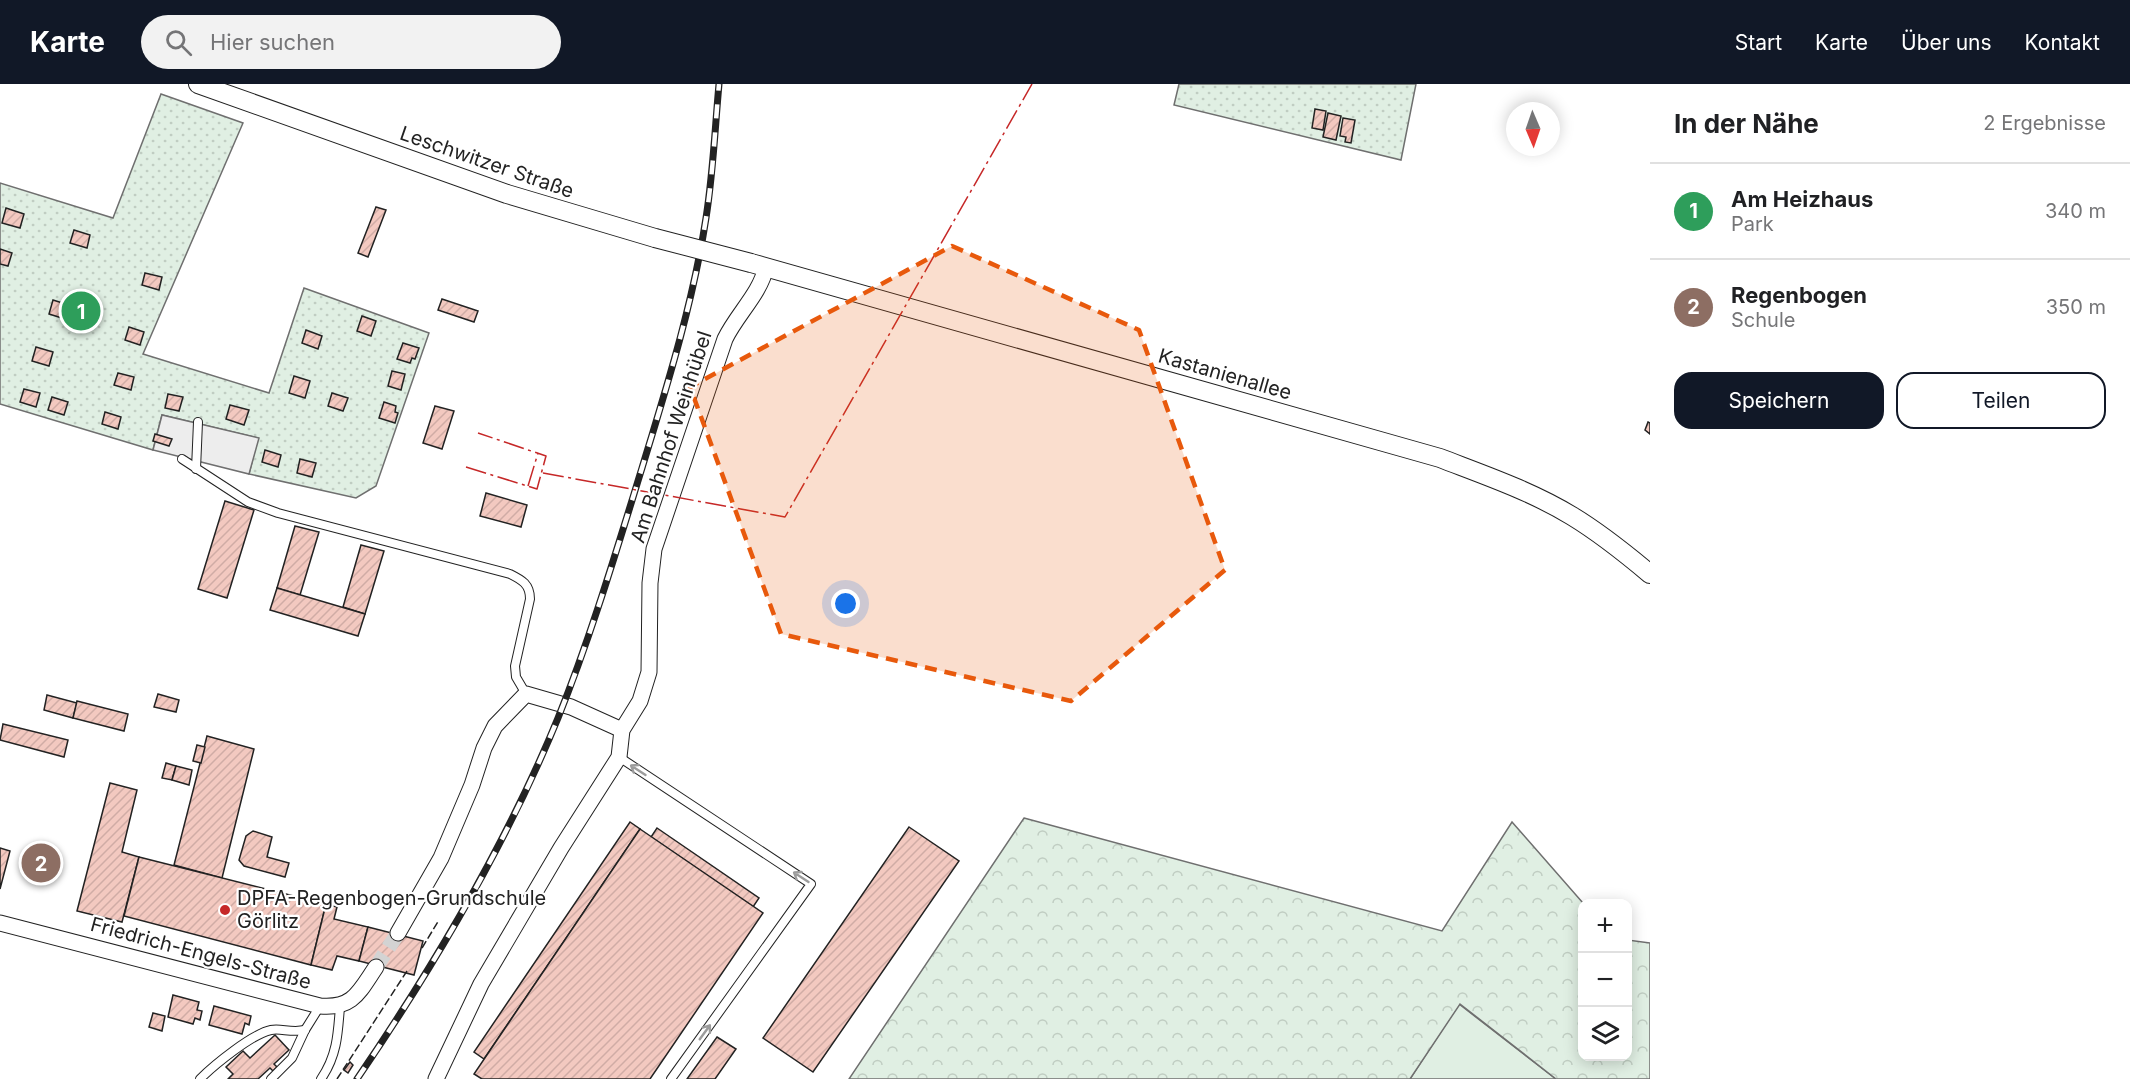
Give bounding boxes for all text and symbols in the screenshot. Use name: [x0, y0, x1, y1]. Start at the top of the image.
search box: [141, 15, 561, 69]
text: Karte: [30, 25, 105, 59]
icon: search: [162, 26, 195, 59]
text: Hier suchen: [210, 29, 335, 55]
text: Start: [1735, 30, 1782, 55]
text: Karte: [1815, 30, 1868, 55]
text: Über uns: [1901, 30, 1992, 55]
text: Kontakt: [2025, 30, 2100, 55]
north arrow: [1506, 102, 1560, 156]
text: In der Nähe: [1674, 108, 1819, 139]
text: 2 Ergebnisse: [1983, 111, 2106, 135]
street label: Leschwitzer Straße: [397, 121, 577, 203]
text: Am Heizhaus: [1731, 186, 1873, 212]
text: 1: [1689, 199, 1698, 223]
text: 340 m: [2045, 199, 2106, 223]
text: Park: [1731, 212, 1774, 236]
text: Regenbogen: [1731, 282, 1867, 308]
pin: 1: [62, 288, 100, 334]
text: 2: [1687, 295, 1700, 319]
text: 350 m: [2046, 295, 2106, 319]
text: Schule: [1731, 308, 1795, 332]
street label: Am Bahnhof Weinhübel: [625, 328, 717, 546]
street label: Kastanienallee: [1156, 344, 1294, 404]
button: Speichern: [1674, 372, 1884, 429]
button: Teilen: [1896, 372, 2106, 429]
your location: [831, 589, 860, 618]
one-way arrow: [630, 764, 646, 776]
pin: 2: [22, 840, 60, 886]
one-way arrow: [793, 870, 810, 882]
place label: DPFA-Regenbogen-Grundschule Görlitz: [237, 886, 546, 933]
map controls: [1578, 899, 1632, 1061]
button: +: [1578, 899, 1632, 953]
marker: DPFA-Regenbogen-Grundschule Görlitz: [218, 903, 232, 917]
street label: Friedrich-Engels-Straße: [88, 912, 314, 994]
button: −: [1578, 953, 1632, 1007]
button: layers: [1578, 1007, 1632, 1061]
one-way arrow: [699, 1024, 711, 1040]

